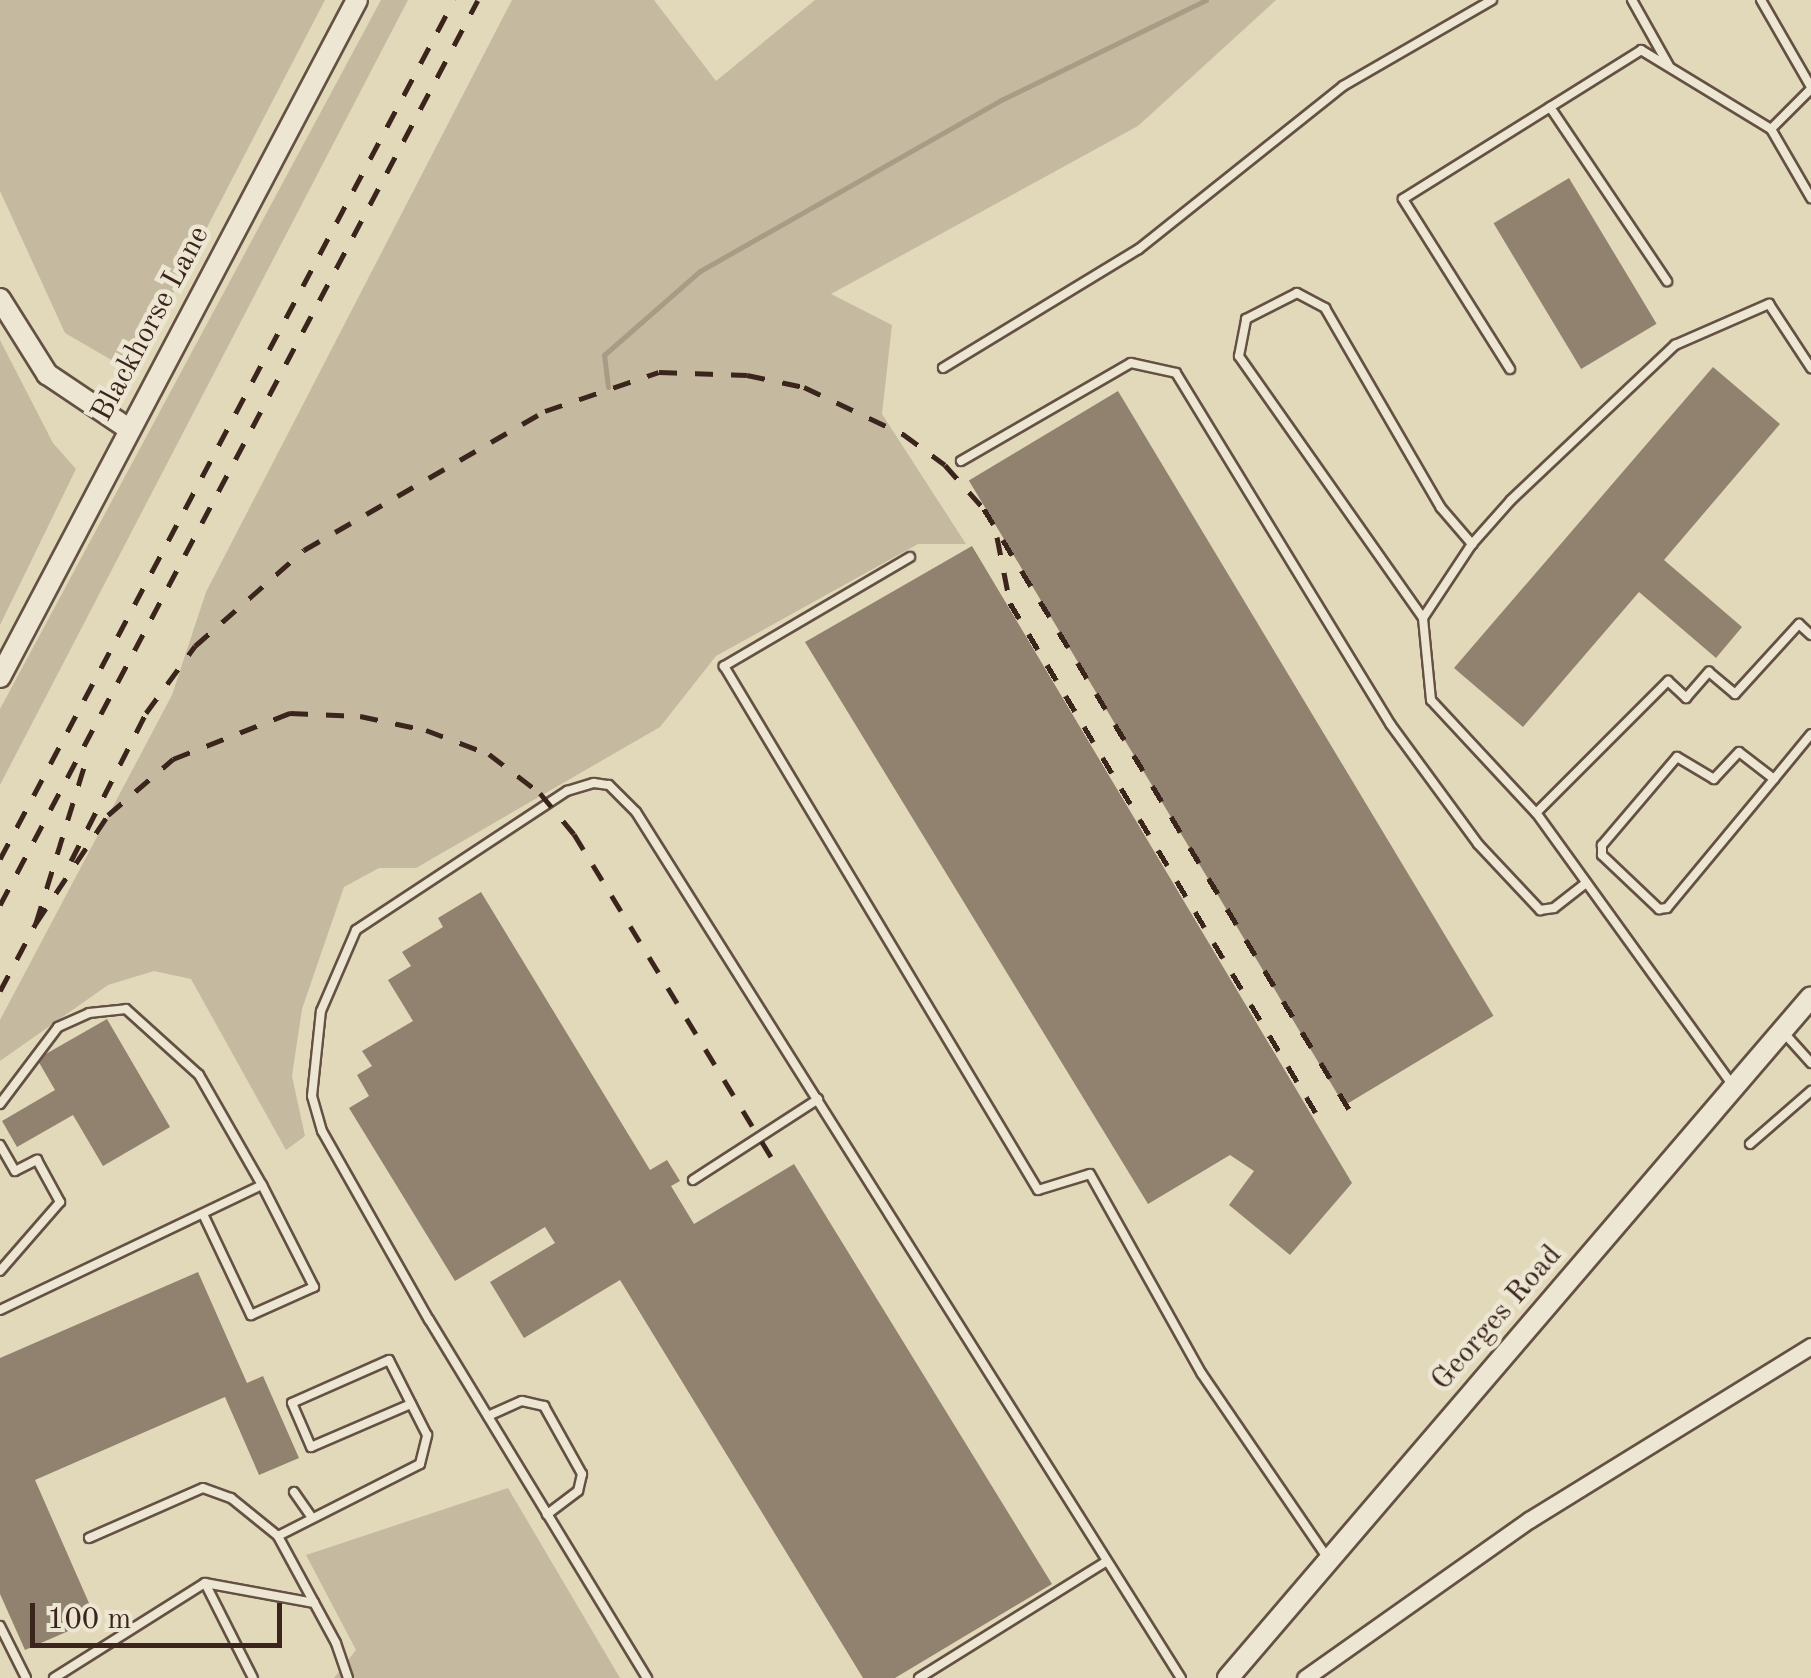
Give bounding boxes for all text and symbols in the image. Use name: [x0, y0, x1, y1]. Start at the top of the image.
street label: Blackhorse Lane: [84, 220, 218, 428]
street label: Georges Road: [1424, 1238, 1570, 1398]
scale bar: [35, 1583, 288, 1645]
text: 100 m: [47, 1605, 131, 1635]

